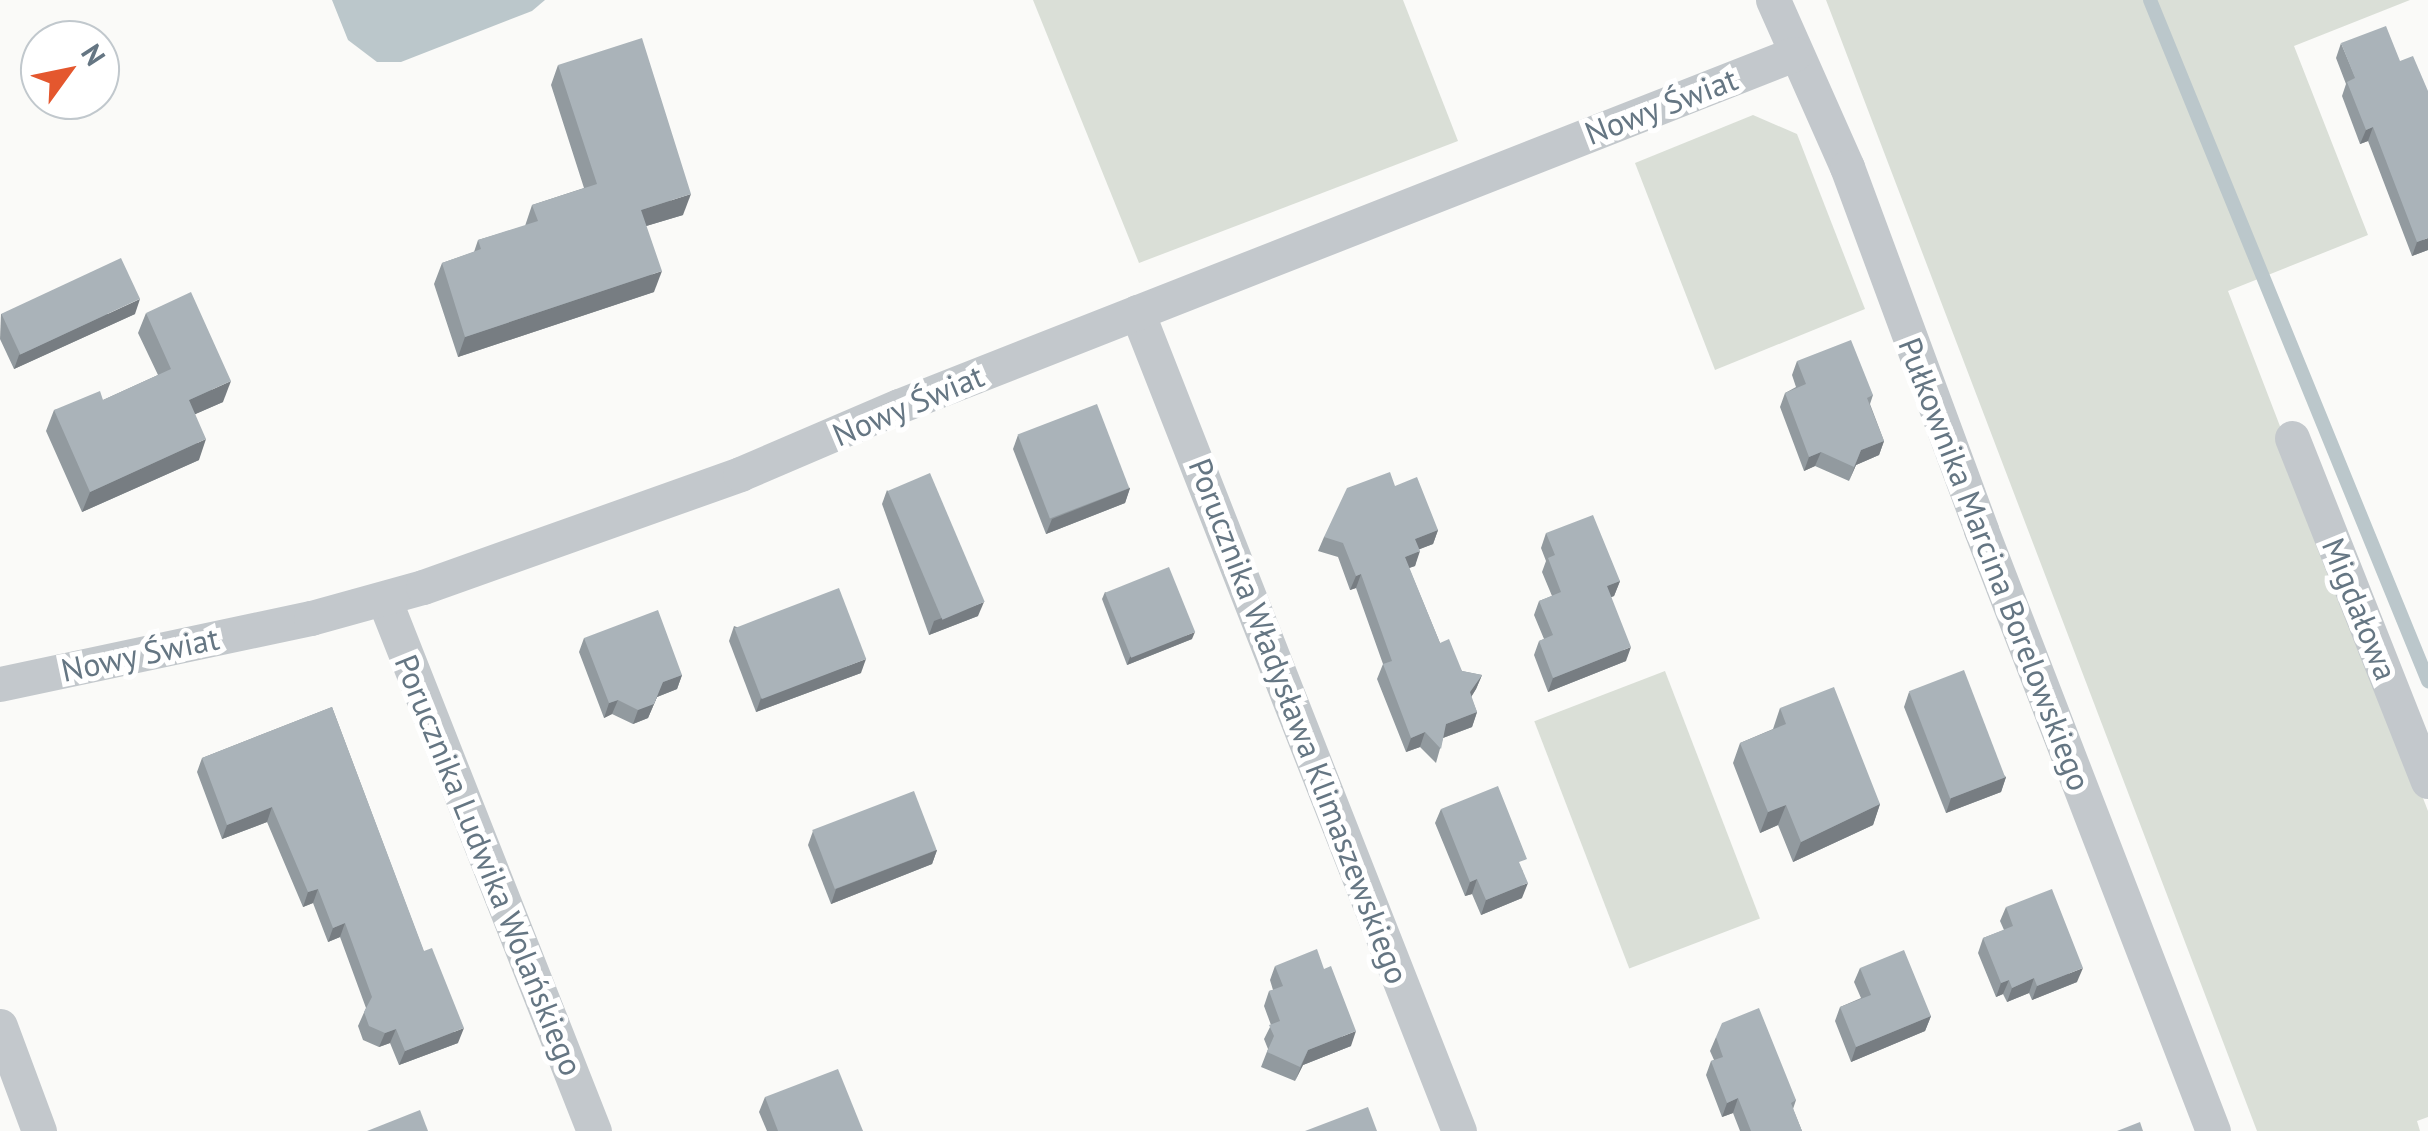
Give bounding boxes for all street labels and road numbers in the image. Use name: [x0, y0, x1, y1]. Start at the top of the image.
street label: Nowy Świat: [1579, 59, 1743, 153]
street label: Pułkownika Marcina Borelowskiego: [1891, 332, 2099, 796]
street label: Nowy Świat: [826, 356, 990, 454]
street label: Porucznika Władysława Klimaszewskiego: [1181, 453, 1417, 989]
street label: Migdałowa: [2314, 532, 2406, 686]
street label: Nowy Świat: [57, 618, 223, 690]
street label: Porucznika Ludwika Wolańskiego: [387, 649, 591, 1081]

